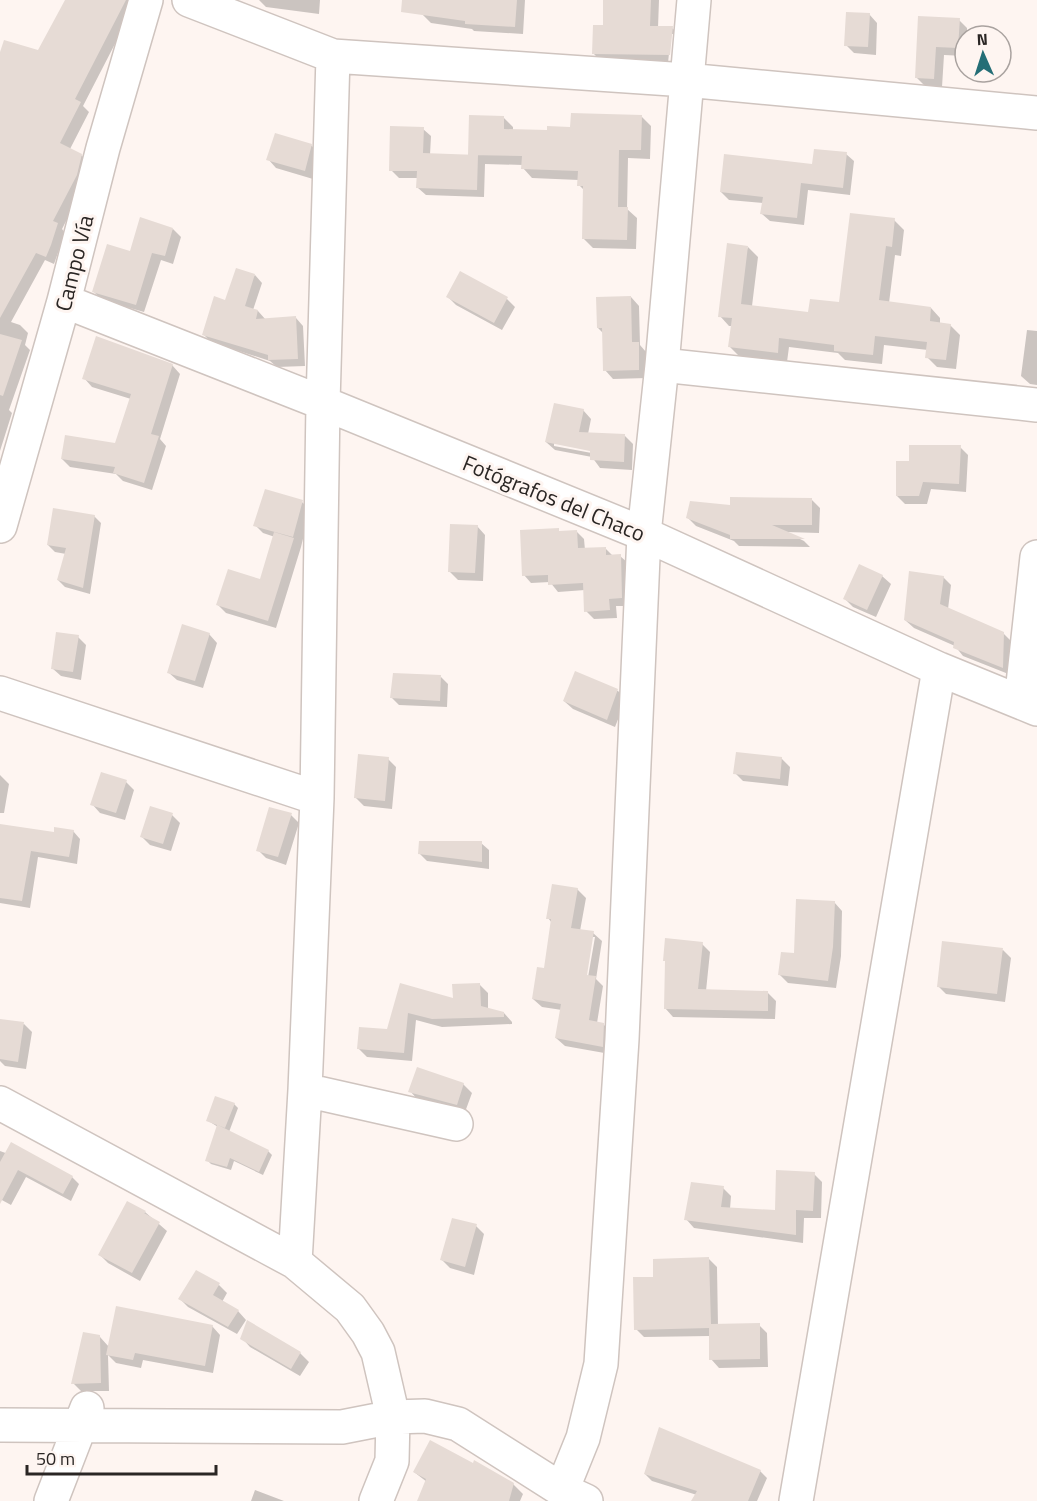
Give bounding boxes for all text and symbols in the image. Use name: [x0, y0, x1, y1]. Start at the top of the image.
north arrow: [953, 24, 1013, 84]
text: N: [976, 27, 988, 51]
street label: Campo Vía: [46, 211, 102, 315]
street label: Fotógrafos del Chaco: [458, 446, 650, 550]
scale bar: [27, 1438, 216, 1476]
text: 50 m: [36, 1445, 75, 1472]

